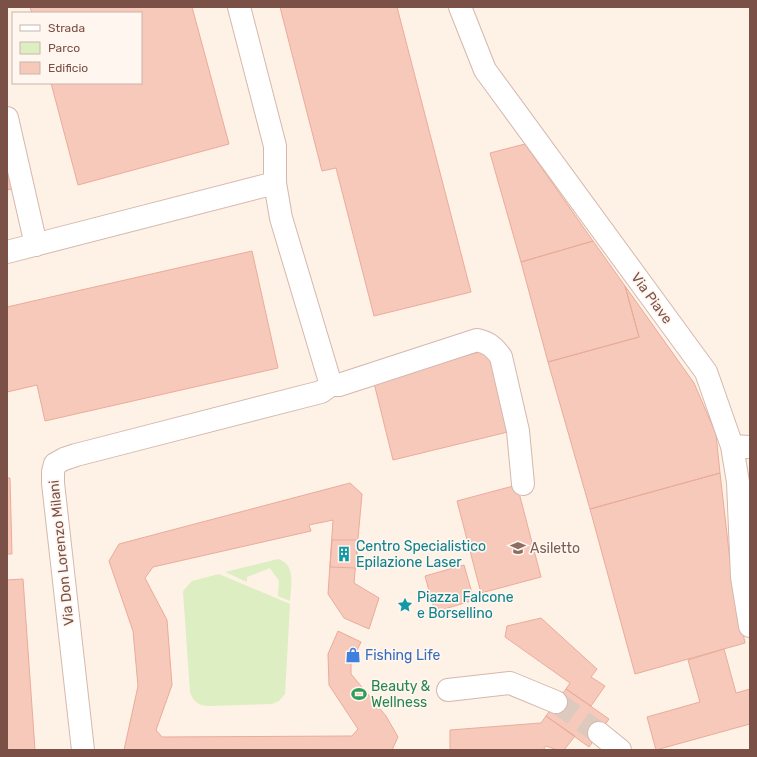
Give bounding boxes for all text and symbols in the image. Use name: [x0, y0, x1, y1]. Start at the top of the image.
legend: [12, 12, 142, 84]
text: Strada: [48, 21, 85, 35]
text: Parco: [48, 41, 80, 55]
text: Edificio: [48, 61, 88, 75]
street label: Via Piave: [627, 269, 676, 327]
street label: Via Don Lorenzo Milani: [45, 479, 78, 627]
place label: Centro Specialistico Epilazione Laser: [356, 538, 486, 571]
school or university icon: Asiletto: [509, 539, 527, 557]
place label: Asiletto: [530, 540, 580, 557]
building icon: Centro Specialistico Epilazione Laser: [335, 545, 353, 563]
place label: Piazza Falcone e Borsellino: [417, 589, 514, 622]
place icon: Piazza Falcone e Borsellino: [396, 596, 414, 614]
shop icon: Fishing Life: [344, 646, 362, 664]
place label: Fishing Life: [365, 647, 440, 664]
place label: Beauty & Wellness: [371, 678, 431, 711]
sports icon: Beauty & Wellness: [350, 685, 368, 703]

